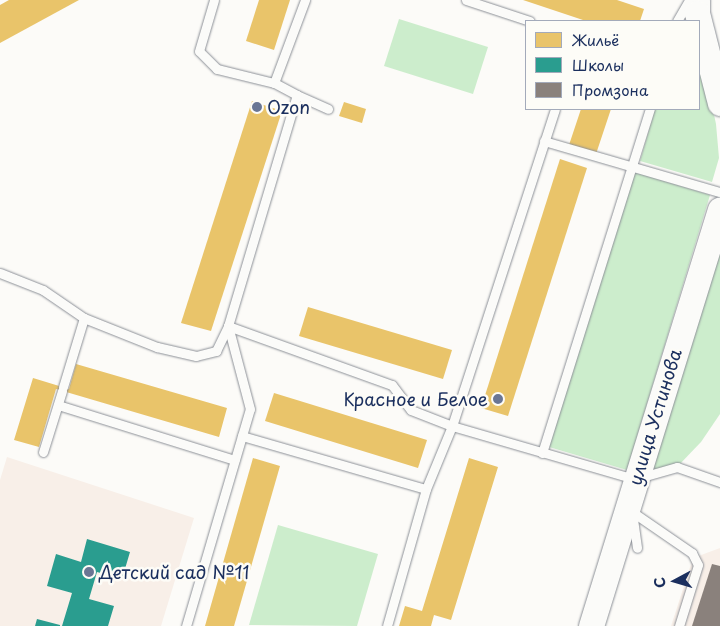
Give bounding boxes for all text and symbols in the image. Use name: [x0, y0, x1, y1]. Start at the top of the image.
legend: [525, 20, 700, 110]
text: Жильё: [572, 28, 619, 51]
text: Школы: [572, 53, 624, 76]
text: Промзона: [572, 78, 648, 101]
place label: Ozon: [267, 96, 310, 118]
marker: Ozon: [251, 101, 263, 113]
street label: улица Устинова: [624, 346, 686, 488]
place label: Красное и Белое: [341, 388, 488, 410]
marker: Красное и Белое: [492, 393, 504, 405]
north arrow: [650, 556, 700, 606]
place label: Детский сад №11: [99, 561, 251, 583]
marker: Детский сад №11: [83, 566, 95, 578]
text: С: [649, 576, 671, 589]

